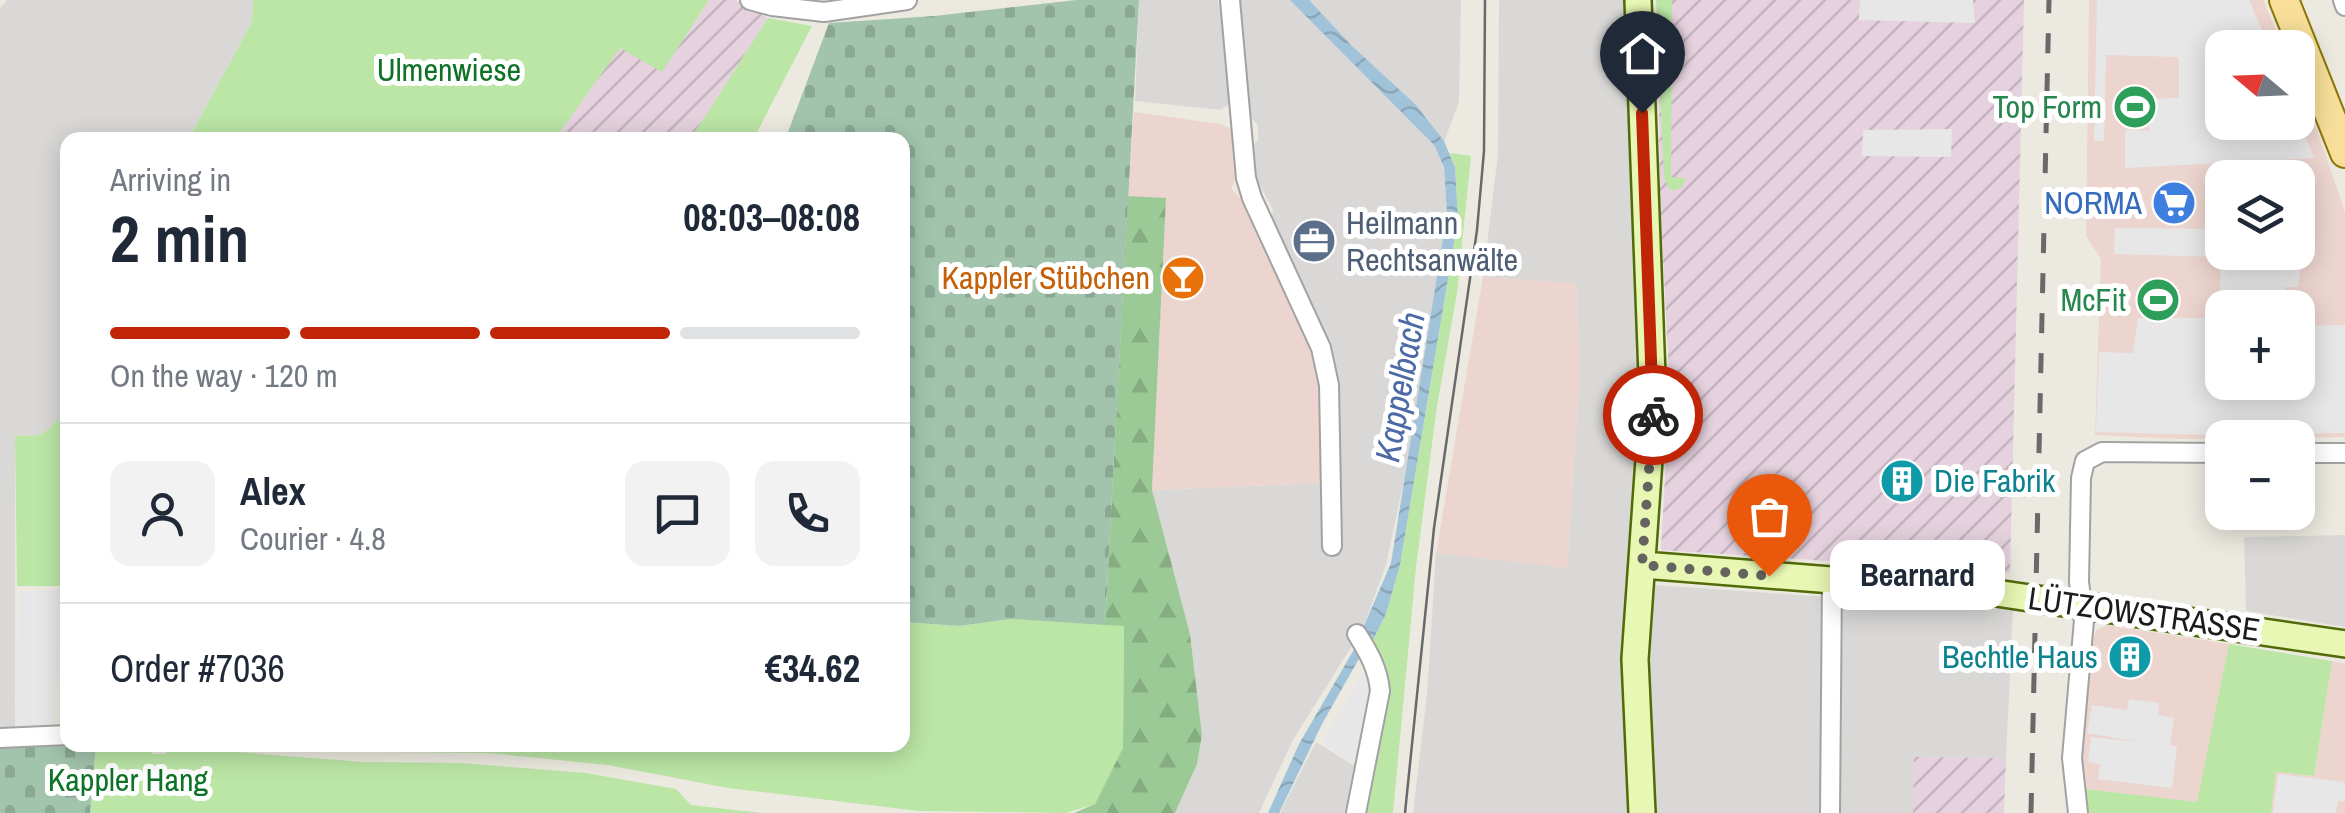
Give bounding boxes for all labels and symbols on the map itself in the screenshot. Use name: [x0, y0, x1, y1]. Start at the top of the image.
pin: [1600, 11, 1685, 114]
north arrow: [2205, 30, 2315, 140]
park label: Ulmenwiese: [377, 48, 521, 91]
sports icon: Top Form: [2112, 84, 2158, 130]
place label: Top Form: [1992, 85, 2102, 128]
supermarket icon: NORMA: [2151, 180, 2197, 226]
place label: NORMA: [2044, 181, 2142, 224]
place label: Heilmann Rechtsanwälte: [1346, 201, 1518, 281]
office icon: Heilmann Rechtsanwälte: [1291, 218, 1337, 264]
bar icon: Kappler Stübchen: [1160, 255, 1206, 301]
place label: Kappler Stübchen: [941, 256, 1150, 299]
sports icon: McFit: [2135, 277, 2181, 323]
place label: McFit: [2060, 278, 2126, 321]
water label: Kappelbach: [1363, 308, 1436, 466]
courier: [1603, 365, 1703, 465]
building icon: Die Fabrik: [1879, 458, 1925, 504]
place label: Die Fabrik: [1934, 459, 2056, 502]
pin: [1727, 474, 1812, 577]
callout: Bearnard: [1829, 541, 2004, 611]
street label: LÜTZOWSTRASSE: [2026, 576, 2263, 651]
building icon: Bechtle Haus: [2107, 634, 2153, 680]
place label: Bechtle Haus: [1942, 635, 2098, 678]
park label: Kappler Hang: [48, 758, 209, 801]

